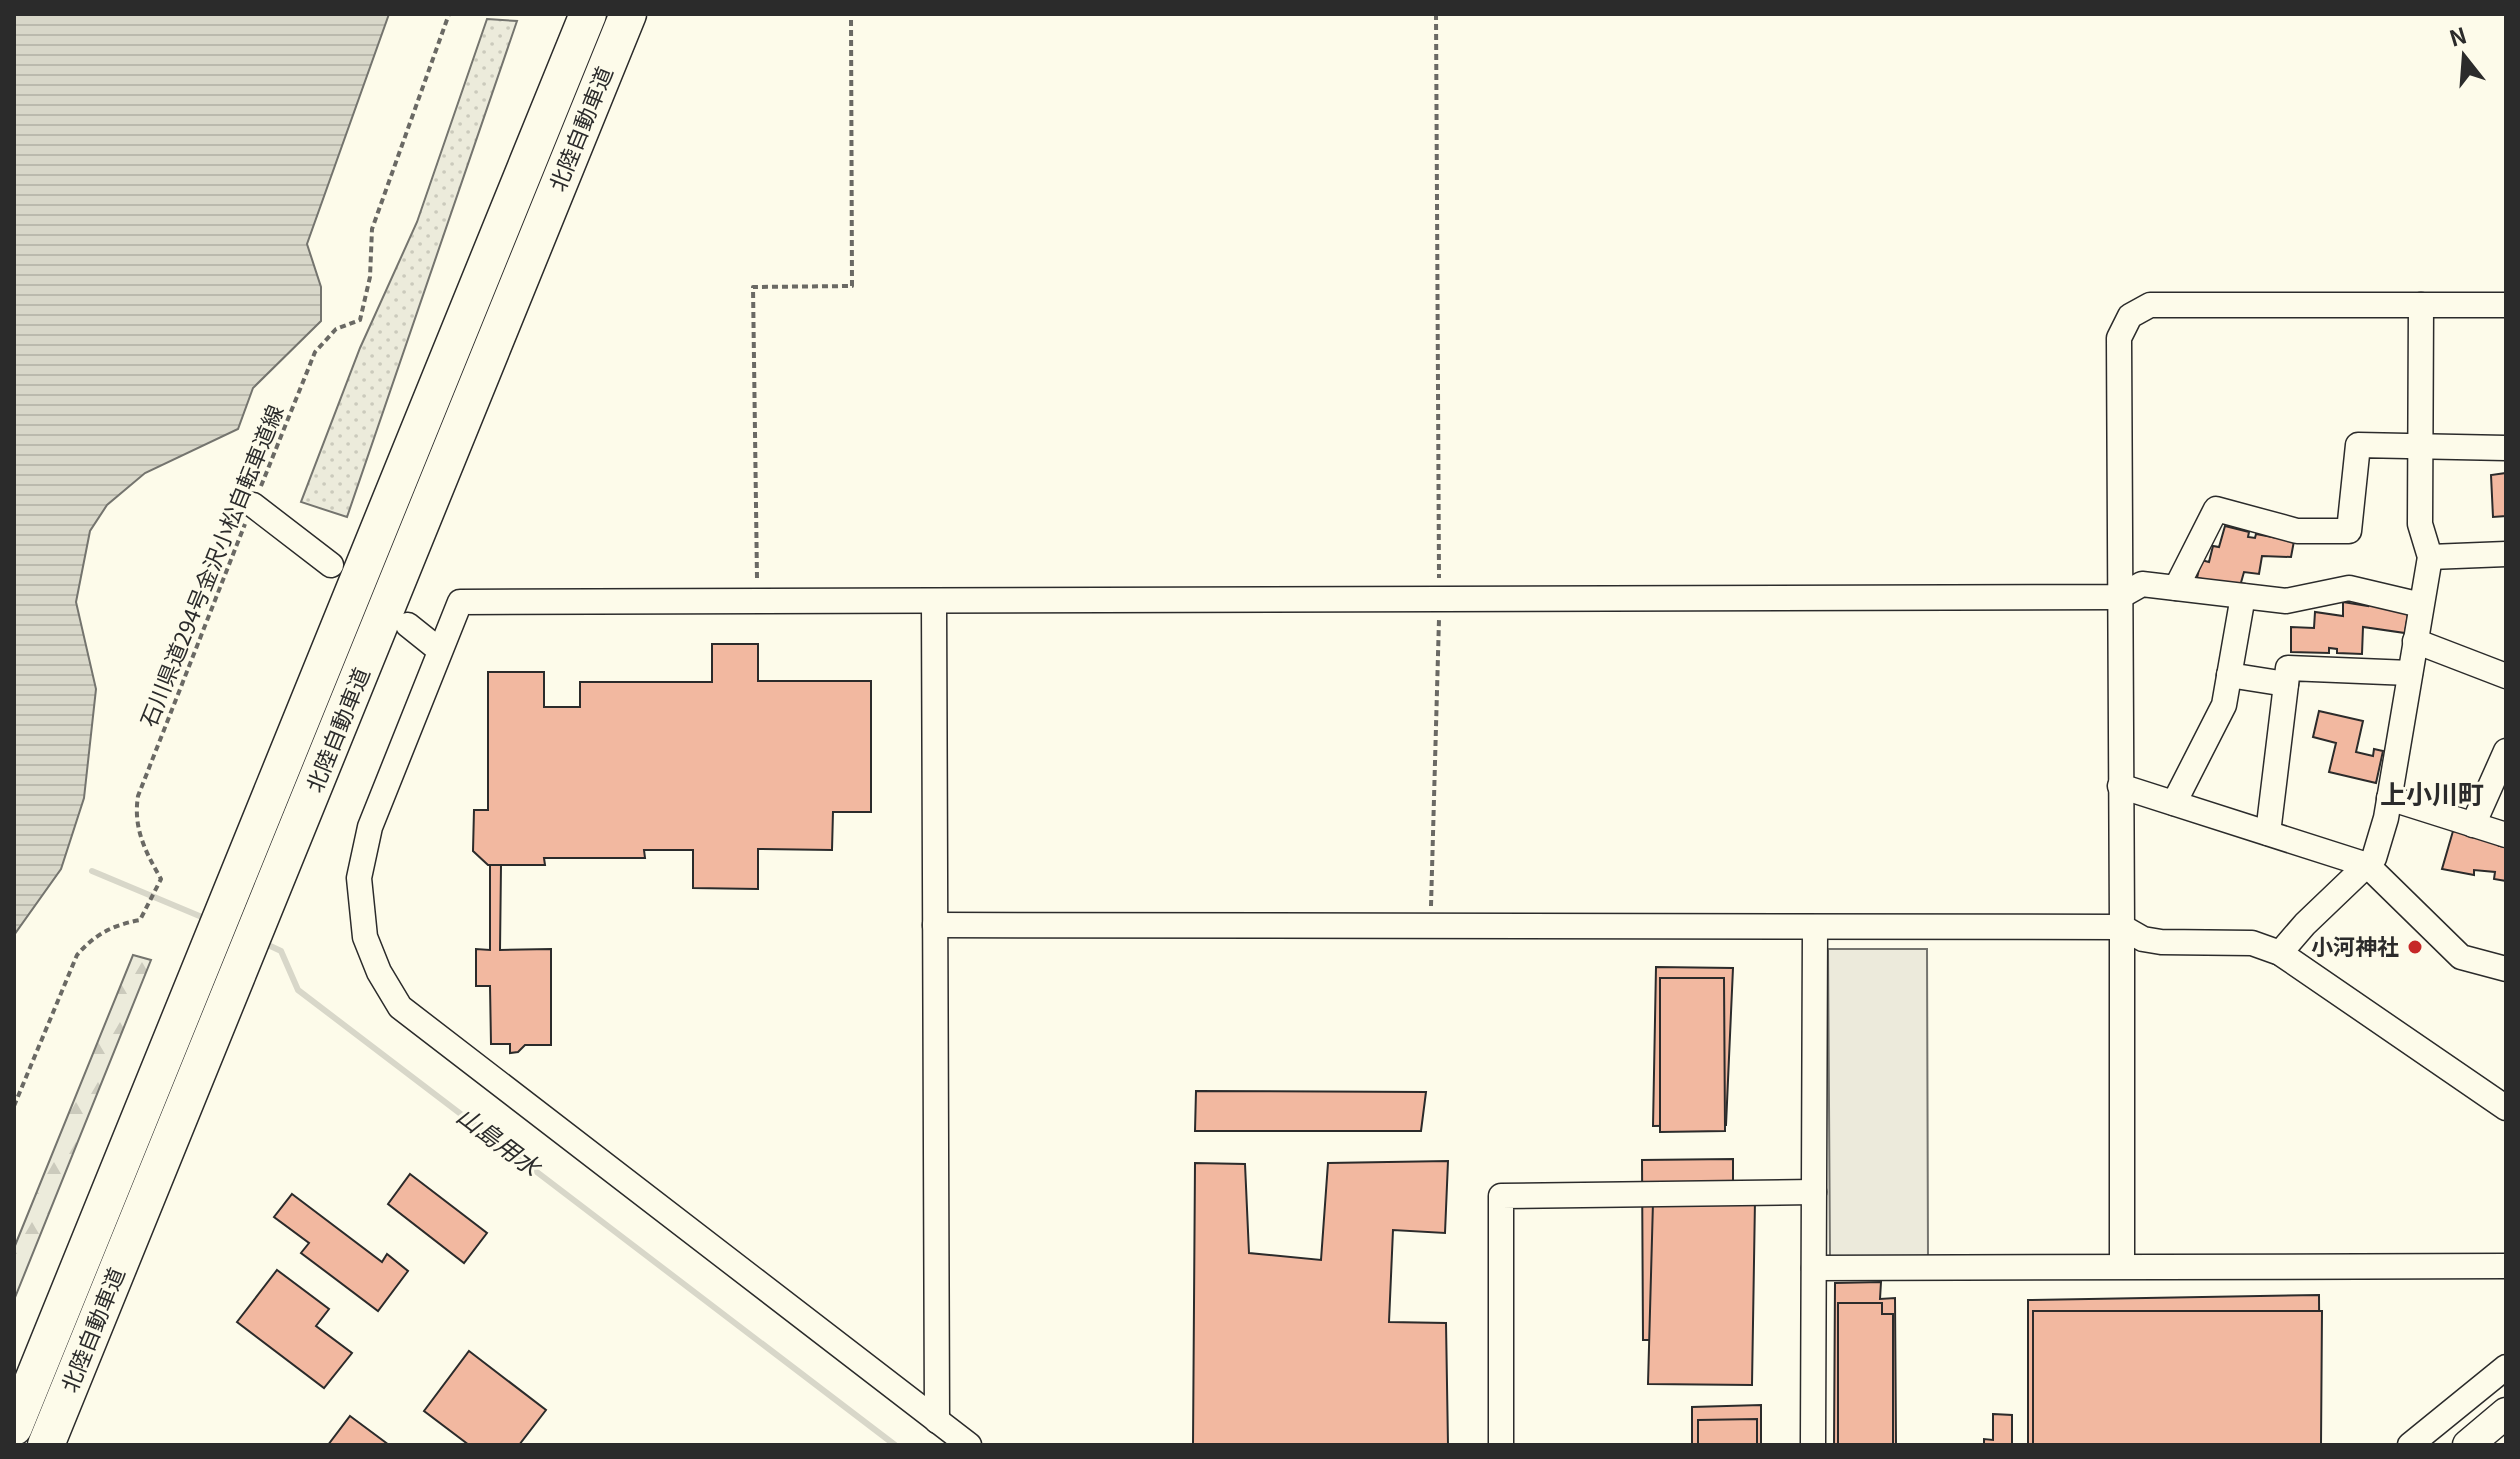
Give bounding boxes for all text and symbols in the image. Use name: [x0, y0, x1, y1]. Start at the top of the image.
north arrow: [2424, 16, 2504, 96]
text: N: [2445, 17, 2470, 53]
street label: 北陸自動車道: [540, 61, 619, 195]
street label: 石川県道294号金沢小松自転車道線: [131, 399, 290, 731]
street label: 北陸自動車道: [297, 662, 376, 796]
district label: 上小川町: [2380, 774, 2484, 811]
place label: 小河神社: [2311, 929, 2399, 961]
marker: 小河神社: [2406, 938, 2424, 956]
water label: 山島用水: [451, 1097, 551, 1185]
street label: 北陸自動車道: [52, 1262, 131, 1396]

